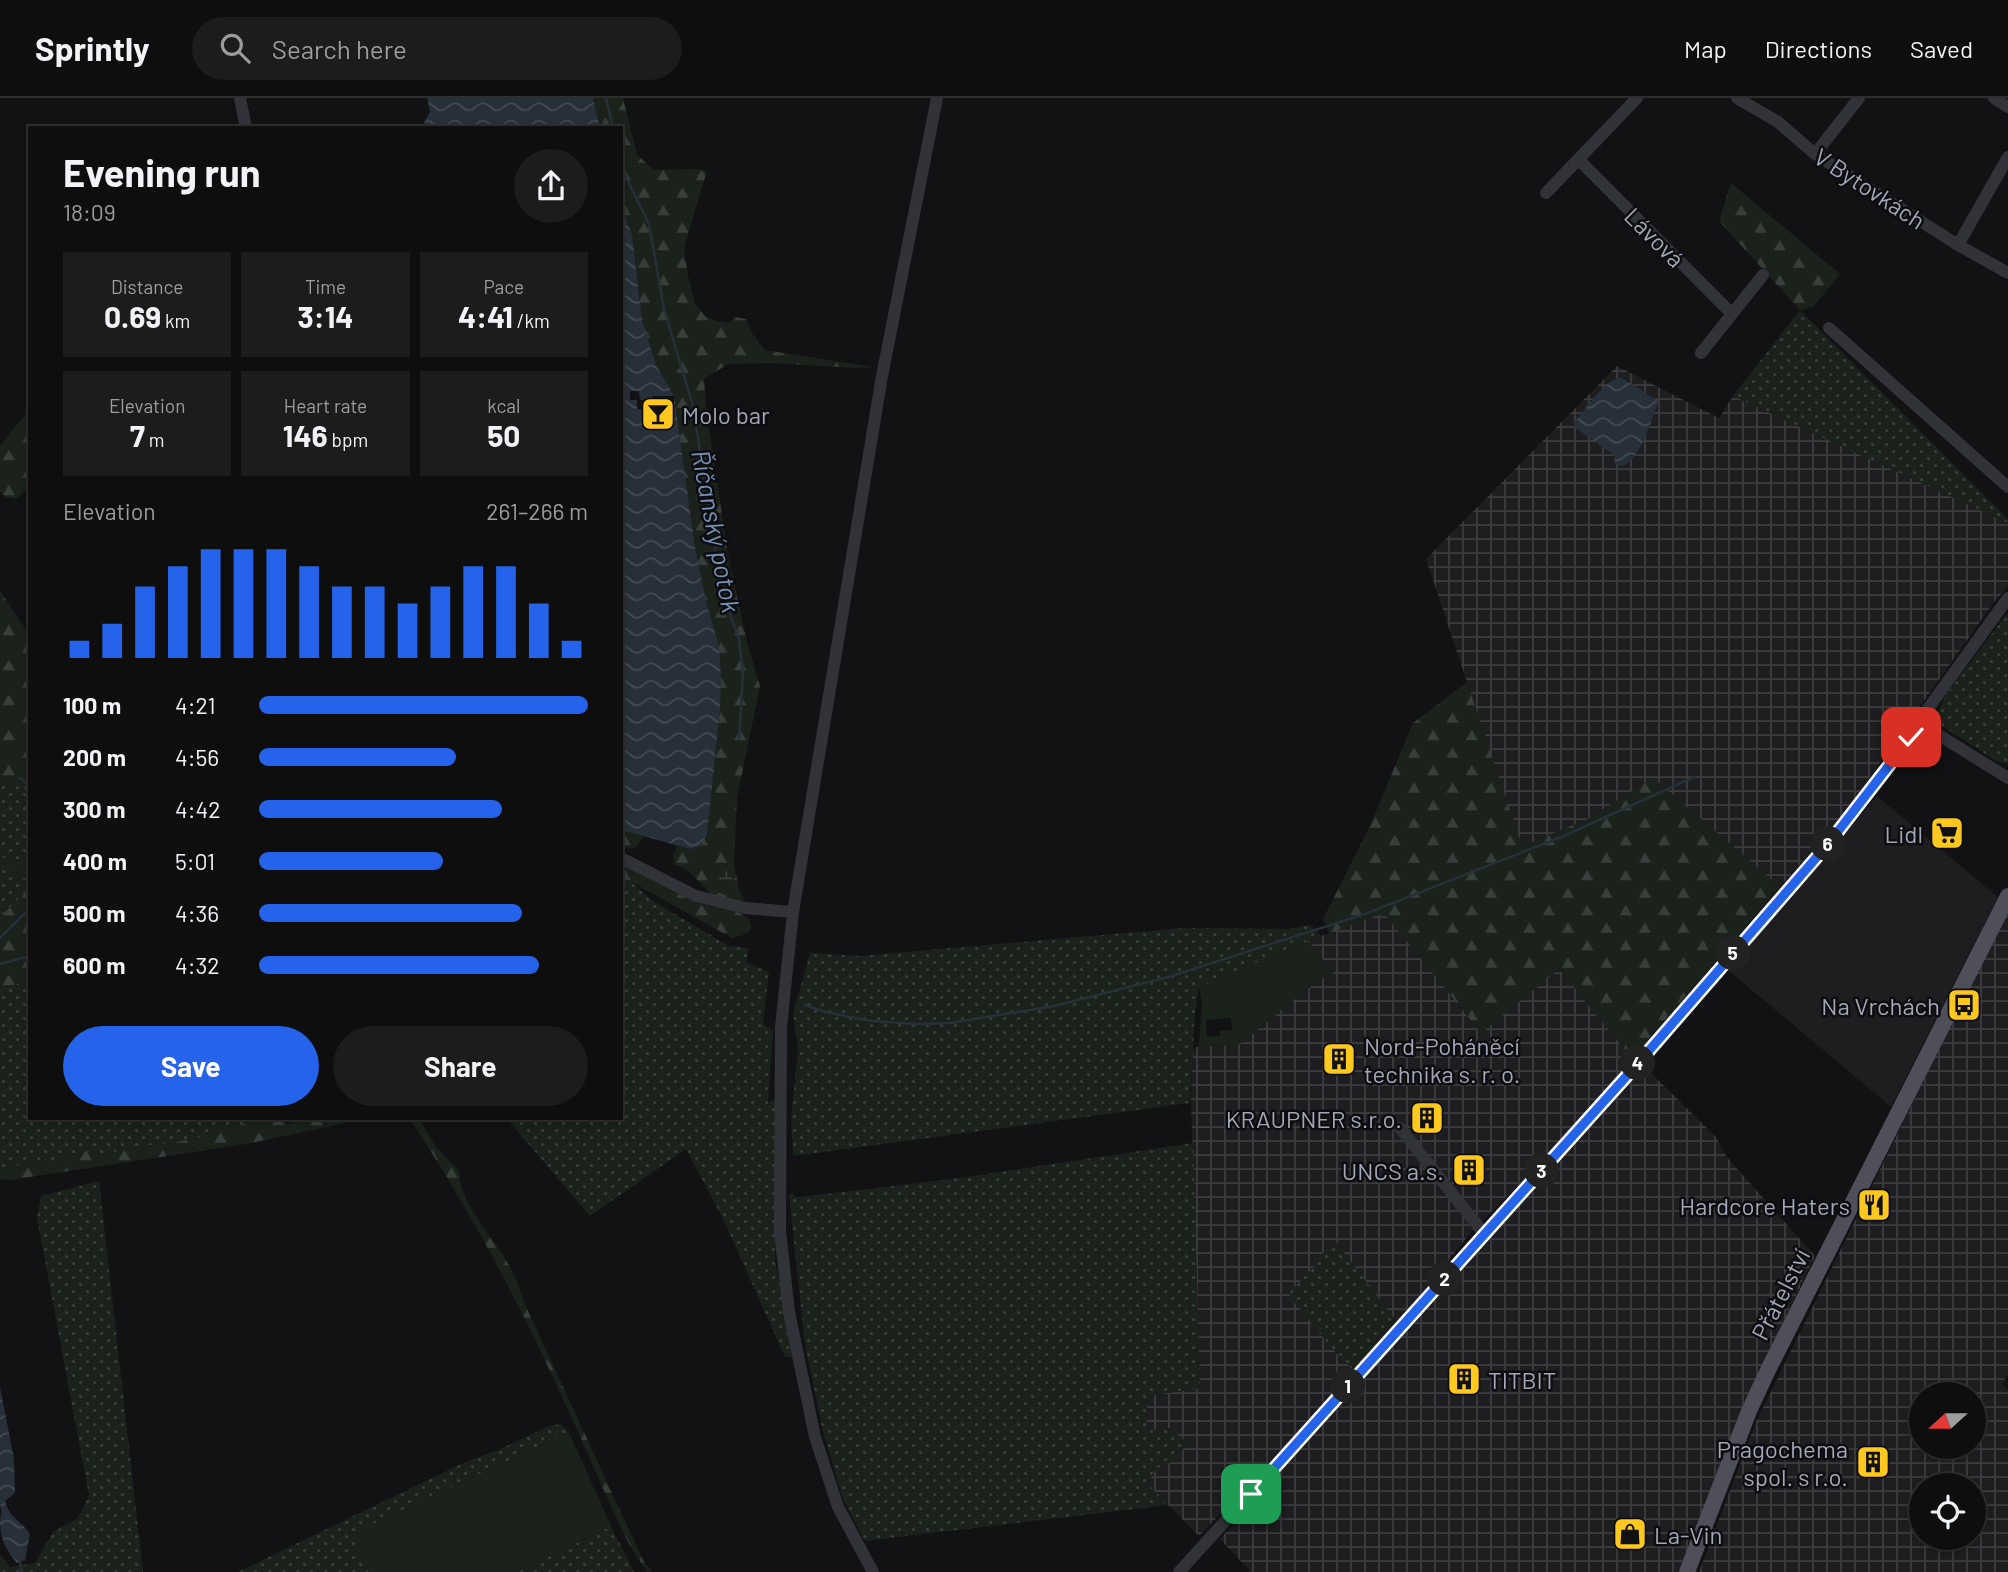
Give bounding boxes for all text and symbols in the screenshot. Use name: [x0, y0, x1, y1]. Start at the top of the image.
search box: [192, 17, 682, 80]
text: Sprintly: [35, 28, 150, 68]
icon: search: [216, 29, 254, 67]
text: Search here: [272, 33, 407, 64]
text: Map: [1684, 34, 1727, 63]
text: Directions: [1765, 34, 1872, 63]
text: Saved: [1910, 34, 1973, 63]
street label: V Bytovkách: [1809, 141, 1931, 235]
text: Evening run: [63, 149, 261, 195]
button: share: [514, 149, 588, 223]
text: 18:09: [63, 198, 116, 226]
street label: Lávová: [1619, 201, 1691, 273]
text: Distance: [111, 275, 183, 298]
text: Time: [305, 275, 346, 298]
text: Pace: [483, 275, 524, 298]
text: 0.69: [104, 298, 161, 334]
text: 3:14: [298, 298, 353, 334]
text: 4:41: [458, 298, 513, 334]
text: km: [161, 309, 190, 332]
text: /km: [513, 309, 550, 332]
text: Elevation: [109, 394, 185, 417]
text: Heart rate: [284, 394, 367, 417]
text: kcal: [487, 394, 520, 417]
bar icon: Molo bar: [639, 395, 677, 433]
place label: Molo bar: [682, 400, 770, 429]
text: 7: [130, 417, 145, 453]
text: 146: [283, 417, 328, 453]
text: 50: [487, 417, 520, 453]
text: m: [145, 428, 164, 451]
text: bpm: [328, 428, 368, 451]
water label: Říčanský potok: [686, 447, 748, 615]
text: Elevation: [63, 497, 156, 525]
text: 261–266 m: [486, 497, 588, 525]
text: 100 m: [63, 691, 121, 719]
text: 4:21: [175, 691, 216, 719]
pin: [1881, 707, 1941, 767]
icon: check: [1892, 718, 1930, 756]
text: 200 m: [63, 743, 126, 771]
text: 4:56: [175, 743, 219, 771]
text: 300 m: [63, 795, 125, 823]
text: 4:42: [175, 795, 220, 823]
supermarket icon: Lidl: [1928, 814, 1966, 852]
place label: Lidl: [1885, 819, 1923, 848]
pin: 6: [1811, 826, 1846, 862]
text: 6: [1822, 832, 1833, 855]
text: 400 m: [63, 847, 127, 875]
text: 5:01: [175, 847, 215, 875]
text: 500 m: [63, 899, 125, 927]
text: 4:36: [175, 899, 219, 927]
pin: 5: [1716, 936, 1750, 970]
text: 5: [1727, 941, 1738, 964]
text: 600 m: [63, 951, 125, 979]
text: 4:32: [175, 951, 220, 979]
bus stop icon: Na Vrchách: [1945, 986, 1983, 1024]
place label: Na Vrchách: [1821, 991, 1940, 1020]
button: Save: [63, 1026, 319, 1106]
button: Share: [333, 1026, 588, 1106]
place label: Nord-Poháněcí technika s. r. o.: [1364, 1031, 1520, 1088]
building icon: Nord-Poháněcí technika s. r. o.: [1320, 1040, 1358, 1078]
pin: 4: [1620, 1046, 1656, 1080]
text: 4: [1632, 1051, 1643, 1074]
building icon: KRAUPNER s.r.o.: [1408, 1099, 1446, 1137]
place label: KRAUPNER s.r.o.: [1226, 1104, 1402, 1133]
building icon: UNCS a.s.: [1450, 1151, 1488, 1189]
pin: 3: [1524, 1154, 1560, 1188]
place label: UNCS a.s.: [1342, 1156, 1444, 1185]
text: 3: [1536, 1159, 1547, 1182]
restaurant icon: Hardcore Haters: [1855, 1186, 1893, 1224]
place label: Hardcore Haters: [1679, 1191, 1850, 1220]
street label: Přátelství: [1745, 1244, 1815, 1344]
pin: 2: [1428, 1262, 1462, 1296]
text: 2: [1439, 1267, 1450, 1290]
building icon: TITBIT: [1445, 1360, 1483, 1398]
place label: TITBIT: [1488, 1365, 1556, 1394]
pin: 1: [1330, 1368, 1366, 1404]
text: 1: [1344, 1374, 1351, 1397]
north arrow: [1909, 1382, 1986, 1460]
map controls: [1909, 1382, 1986, 1550]
place label: Pragochema spol. s r.o.: [1717, 1434, 1848, 1491]
building icon: Pragochema spol. s r.o.: [1854, 1443, 1892, 1481]
pin: [1221, 1464, 1281, 1524]
button: locate: [1909, 1473, 1986, 1550]
icon: arrive: [1232, 1475, 1270, 1513]
shop icon: La-Vin: [1611, 1515, 1649, 1553]
place label: La-Vin: [1654, 1520, 1723, 1549]

